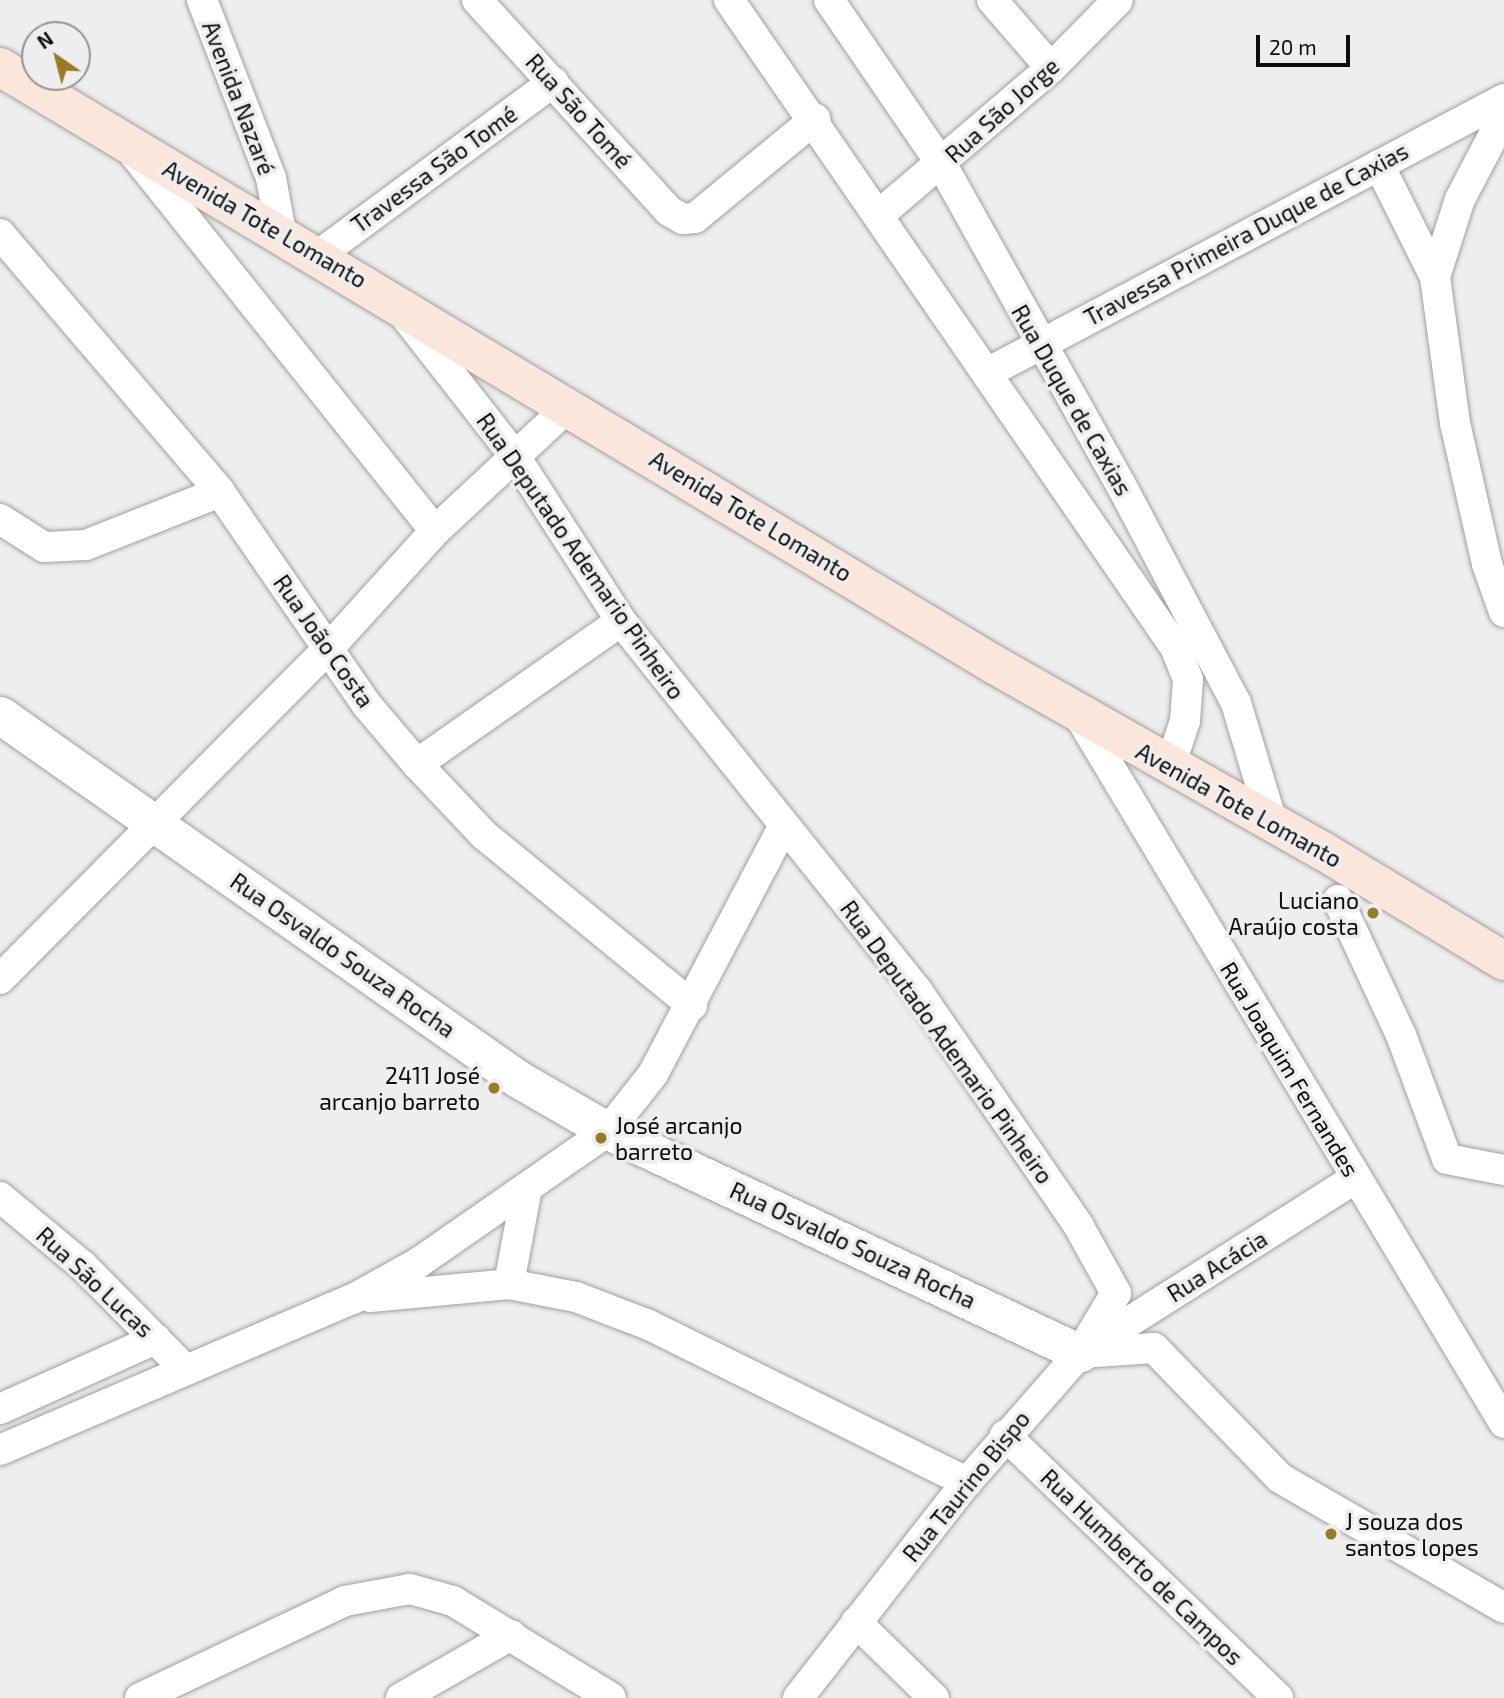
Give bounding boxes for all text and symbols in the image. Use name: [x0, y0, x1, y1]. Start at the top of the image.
street label: Avenida Nazaré: [197, 17, 281, 179]
north arrow: [21, 21, 91, 91]
scale bar: [1259, 21, 1354, 65]
text: N: [33, 27, 57, 53]
text: 20 m: [1269, 34, 1317, 59]
street label: Rua São Tomé: [520, 48, 638, 174]
street label: Rua São Jorge: [939, 52, 1065, 168]
street label: Travessa São Tomé: [346, 99, 522, 239]
street label: Travessa Primeira Duque de Caxias: [1079, 137, 1413, 331]
street label: Avenida Tote Lomanto: [158, 154, 372, 294]
street label: Rua Duque de Caxias: [1006, 300, 1138, 500]
street label: Rua Deputado Ademario Pinheiro: [471, 407, 691, 705]
street label: Avenida Tote Lomanto: [645, 445, 857, 587]
street label: Rua João Costa: [268, 569, 380, 713]
street label: Avenida Tote Lomanto: [1131, 737, 1347, 873]
street label: Rua Osvaldo Souza Rocha: [225, 867, 461, 1043]
place label: Luciano Araújo costa: [1229, 886, 1359, 940]
street label: Rua Deputado Ademario Pinheiro: [835, 895, 1059, 1189]
marker: Luciano Araújo costa: [1365, 905, 1381, 921]
street label: Rua Joaquim Fernandes: [1215, 956, 1365, 1182]
place label: 2411 José arcanjo barreto: [319, 1061, 480, 1115]
marker: 2411 José arcanjo barreto: [486, 1080, 502, 1096]
place label: José arcanjo barreto: [615, 1111, 743, 1165]
marker: José arcanjo barreto: [593, 1130, 609, 1146]
street label: Rua Osvaldo Souza Rocha: [726, 1176, 980, 1314]
street label: Rua São Lucas: [31, 1221, 159, 1343]
street label: Rua Acácia: [1162, 1224, 1272, 1308]
street label: Rua Taurino Bispo: [897, 1405, 1035, 1567]
street label: Rua Humberto de Campos: [1035, 1463, 1249, 1671]
place label: J souza dos santos lopes: [1345, 1507, 1479, 1561]
marker: J souza dos santos lopes: [1323, 1526, 1339, 1542]

